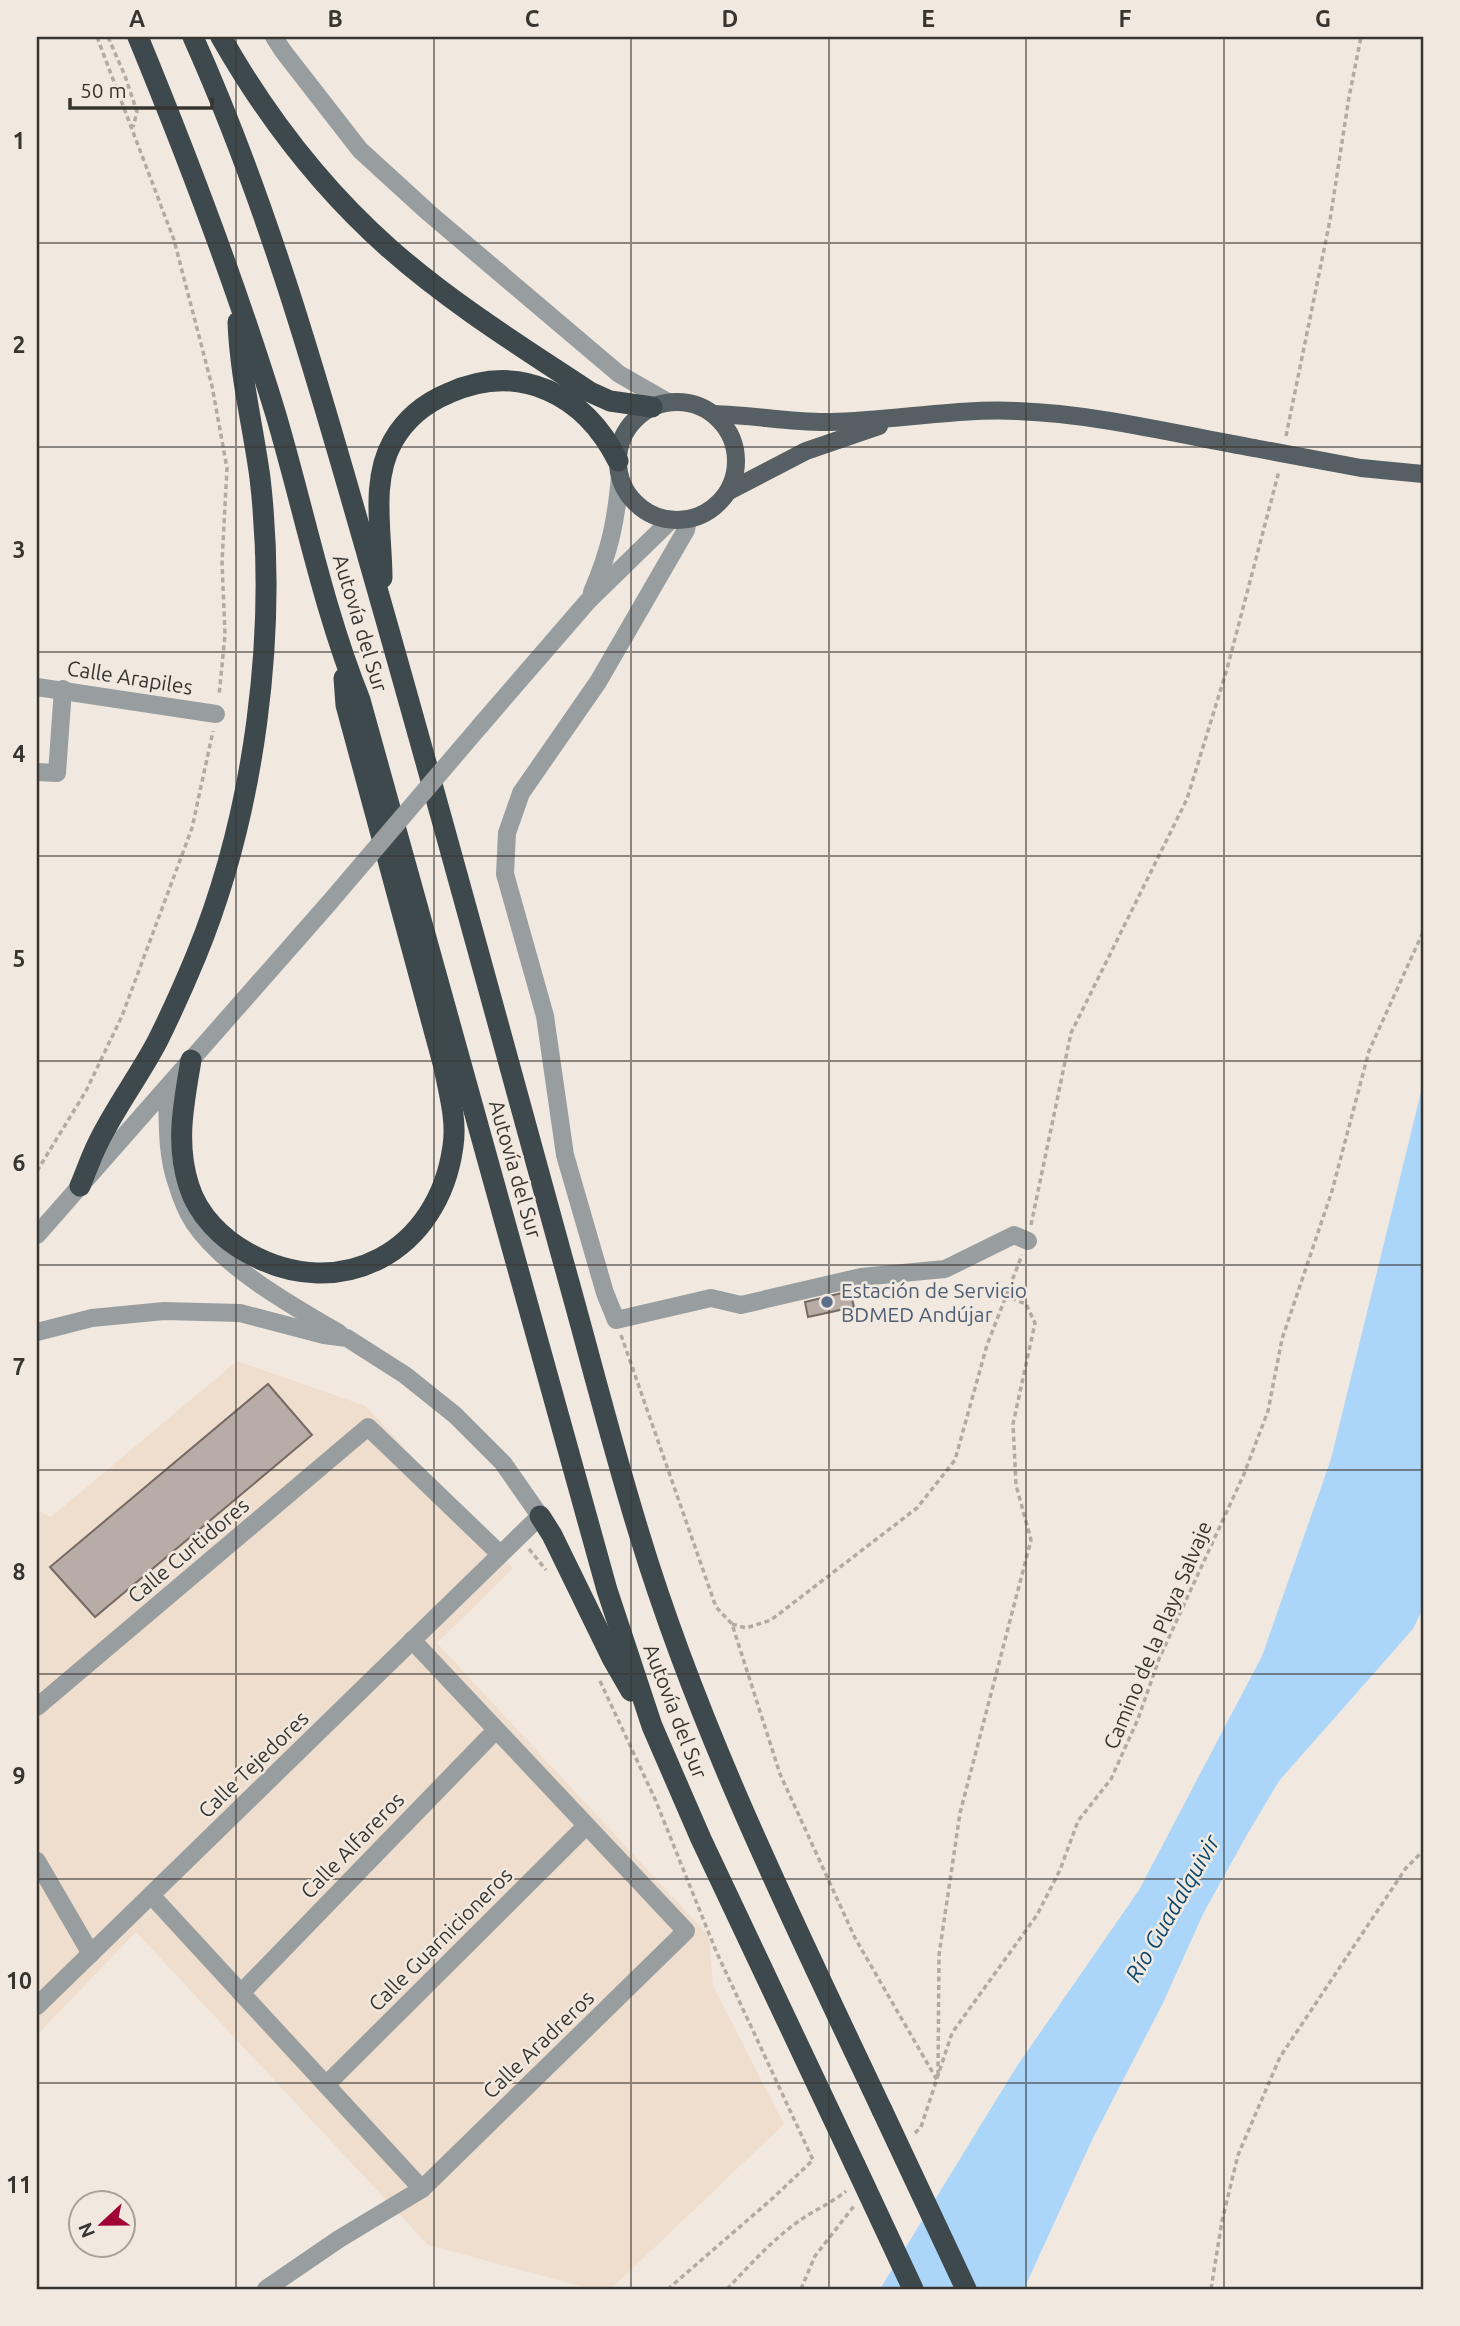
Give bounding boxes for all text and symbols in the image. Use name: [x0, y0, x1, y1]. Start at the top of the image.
text: A: [129, 6, 145, 31]
text: B: [327, 6, 343, 31]
text: C: [525, 6, 540, 31]
text: D: [722, 6, 738, 31]
text: E: [921, 6, 935, 31]
text: F: [1119, 6, 1132, 31]
text: G: [1315, 6, 1331, 31]
scale bar: [70, 66, 212, 110]
text: 50 m: [80, 78, 127, 102]
text: 1: [13, 128, 25, 153]
text: 2: [13, 332, 25, 357]
text: 3: [13, 537, 25, 562]
street label: Autovía del Sur: [329, 551, 393, 695]
street label: Calle Arapiles: [65, 655, 195, 699]
text: 4: [13, 741, 26, 766]
text: 5: [13, 946, 25, 971]
street label: Autovía del Sur: [485, 1097, 547, 1241]
text: 6: [13, 1150, 26, 1175]
place label: Estación de Servicio BDMED Andújar: [841, 1278, 1027, 1326]
marker: Estación de Servicio BDMED Andújar: [819, 1294, 835, 1310]
text: 7: [13, 1354, 25, 1379]
street label: Calle Curtidores: [123, 1493, 253, 1607]
street label: Camino de la Playa Salvaje: [1098, 1517, 1216, 1753]
text: 8: [13, 1559, 25, 1584]
street label: Autovía del Sur: [639, 1640, 713, 1782]
street label: Calle Tejedores: [193, 1706, 313, 1822]
text: 9: [13, 1763, 25, 1788]
street label: Calle Alfareros: [295, 1787, 409, 1903]
water label: Río Guadalquivir: [1120, 1829, 1225, 1986]
street label: Calle Guarnicioneros: [363, 1862, 517, 2016]
text: 10: [6, 1968, 32, 1993]
street label: Calle Aradreros: [478, 1985, 598, 2103]
text: 11: [6, 2172, 32, 2197]
north arrow: [66, 2190, 136, 2260]
text: N: [73, 2220, 99, 2241]

